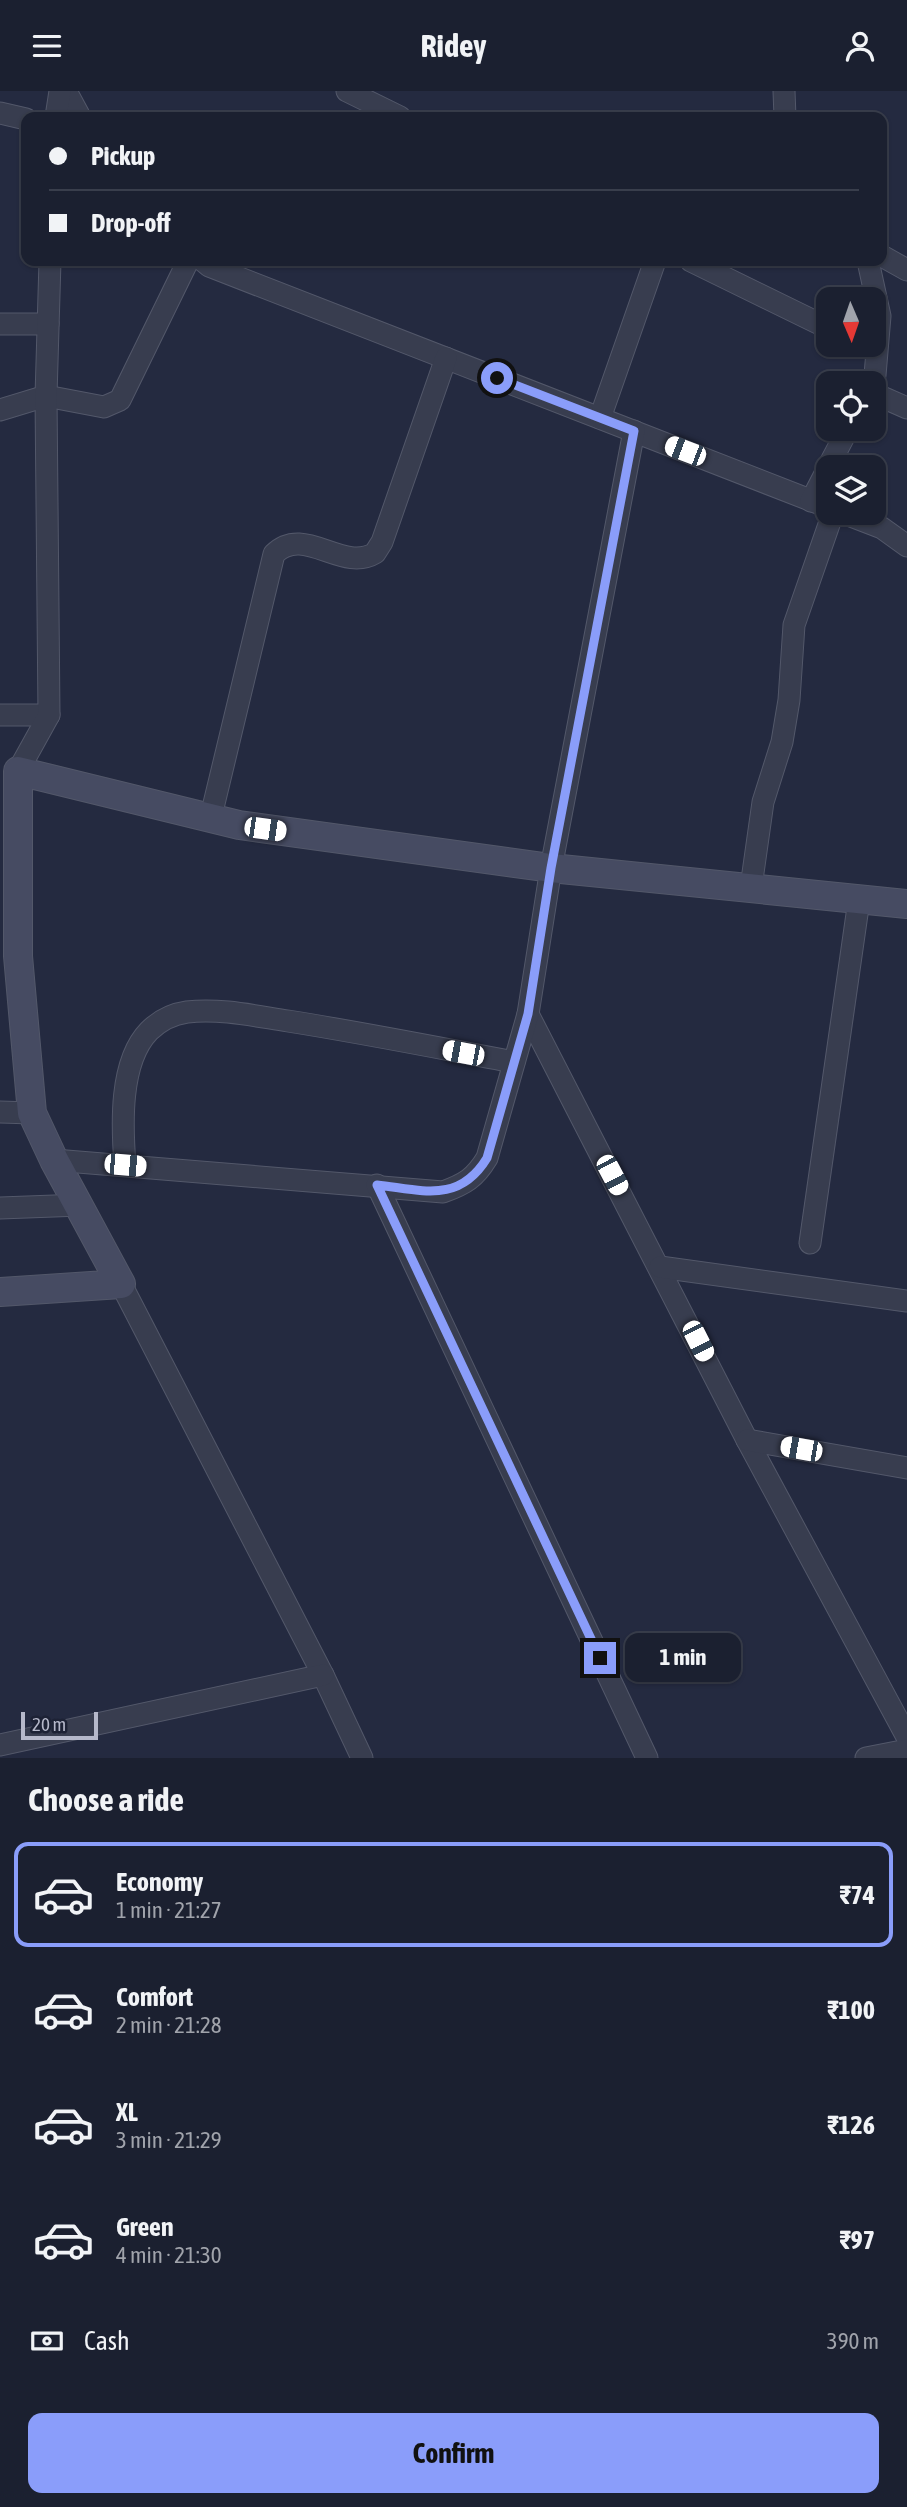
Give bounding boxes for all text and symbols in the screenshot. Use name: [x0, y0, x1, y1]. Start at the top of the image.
icon: menu: [28, 27, 66, 65]
text: Ridey: [421, 27, 486, 64]
icon: person: [841, 27, 879, 65]
text: Pickup: [91, 141, 155, 171]
text: Drop-off: [91, 208, 171, 238]
north arrow: [816, 287, 886, 357]
map controls: [816, 287, 886, 525]
route start: [481, 362, 513, 394]
button: locate: [816, 371, 886, 441]
car: [662, 434, 709, 468]
button: layers: [816, 455, 886, 525]
car: [243, 816, 288, 842]
car: [441, 1039, 486, 1067]
car: [593, 1152, 632, 1198]
car: [104, 1153, 147, 1177]
car: [680, 1318, 717, 1364]
car: [779, 1435, 824, 1463]
callout: 1 min: [624, 1633, 740, 1683]
route end: [584, 1642, 616, 1674]
text: 1 min: [660, 1644, 706, 1670]
scale bar: [21, 1709, 98, 1741]
text: 20 m: [32, 1713, 66, 1735]
text: Choose a ride: [28, 1781, 184, 1818]
icon: car: [32, 1863, 95, 1926]
text: Economy: [116, 1867, 203, 1897]
text: ₹74: [839, 1880, 875, 1910]
text: 1 min · 21:27: [116, 1897, 222, 1923]
icon: car: [32, 1978, 95, 2041]
text: Comfort: [116, 1982, 193, 2012]
text: ₹100: [827, 1995, 875, 2025]
text: 2 min · 21:28: [116, 2012, 222, 2038]
icon: car: [32, 2093, 95, 2156]
text: XL: [116, 2097, 138, 2127]
text: ₹126: [827, 2110, 875, 2140]
text: 3 min · 21:29: [116, 2127, 222, 2153]
icon: car: [32, 2208, 95, 2271]
text: Green: [116, 2212, 174, 2242]
text: ₹97: [839, 2225, 875, 2255]
text: 4 min · 21:30: [116, 2242, 222, 2268]
icon: cash: [28, 2322, 66, 2360]
text: Cash: [84, 2326, 130, 2356]
text: 390 m: [827, 2328, 879, 2354]
button: Confirm: [28, 2413, 879, 2493]

